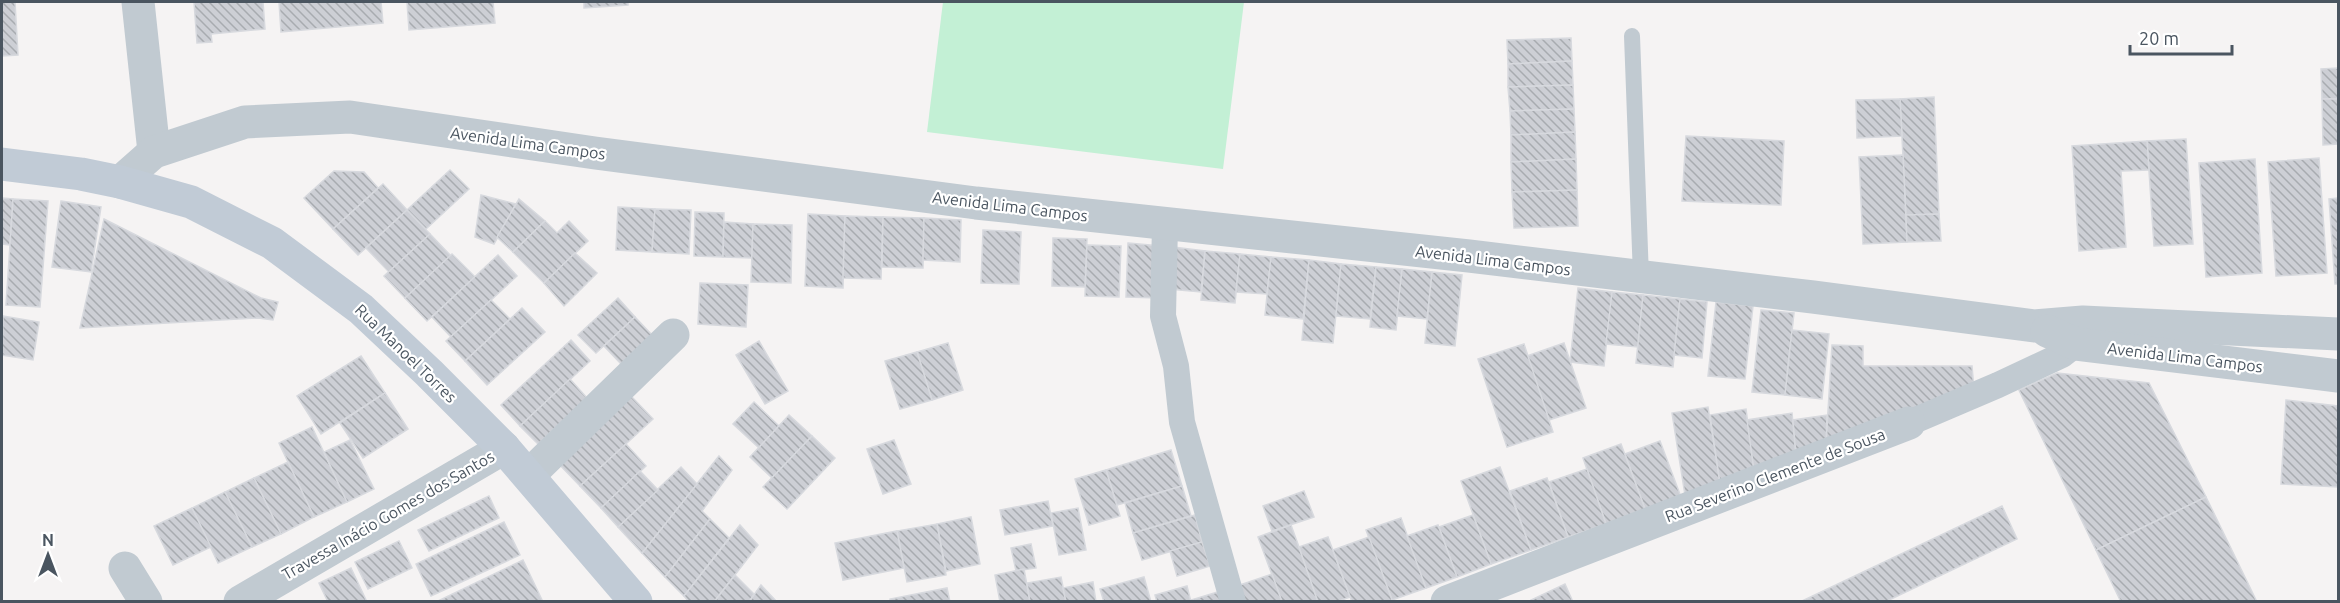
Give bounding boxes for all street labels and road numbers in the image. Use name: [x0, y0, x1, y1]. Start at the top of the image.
street label: Avenida Lima Campos: [449, 123, 607, 163]
street label: Avenida Lima Campos: [931, 188, 1089, 224]
street label: Avenida Lima Campos: [1414, 242, 1572, 278]
street label: Rua Manoel Torres: [352, 300, 460, 406]
street label: Avenida Lima Campos: [2106, 339, 2264, 375]
street label: Rua Severino Clemente de Sousa: [1662, 425, 1888, 525]
street label: Travessa Inácio Gomes dos Santos: [279, 447, 497, 583]

